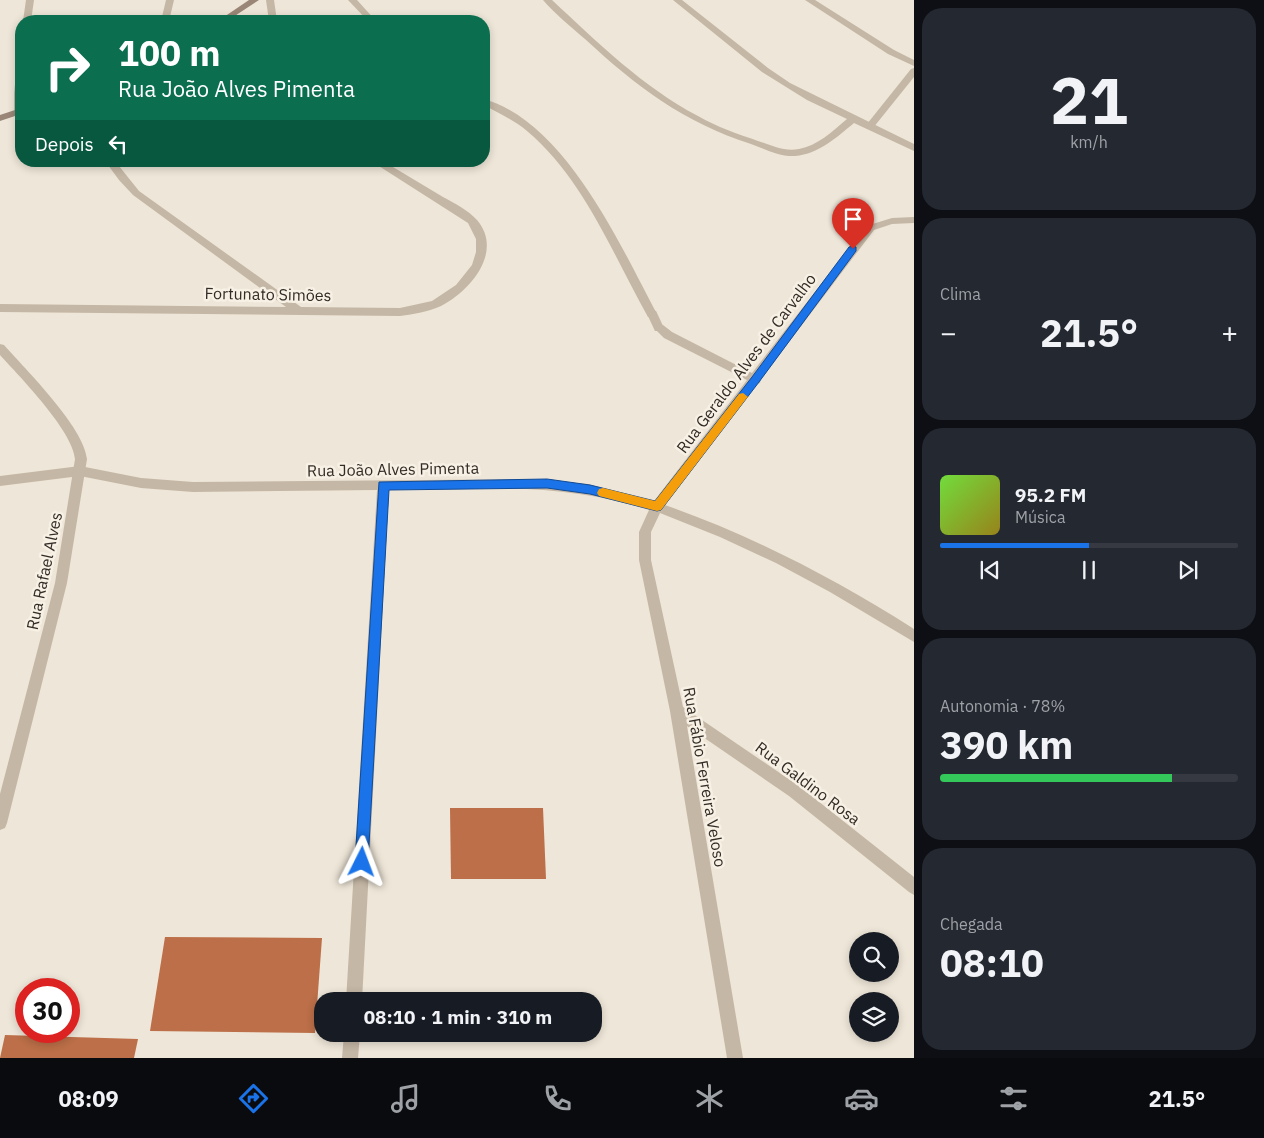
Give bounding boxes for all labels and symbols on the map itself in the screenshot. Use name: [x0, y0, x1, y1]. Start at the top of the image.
pin: [832, 198, 874, 249]
street label: Rua Geraldo Alves de Carvalho: [672, 269, 820, 457]
street label: Fortunato Simões: [204, 283, 332, 305]
street label: Rua João Alves Pimenta: [307, 457, 480, 481]
street label: Rua Rafael Alves: [22, 510, 66, 632]
street label: Rua Fábio Ferreira Veloso: [679, 685, 731, 869]
street label: Rua Galdino Rosa: [752, 737, 865, 829]
position arrow: [335, 835, 387, 887]
speed limit sign: 30: [15, 978, 80, 1043]

